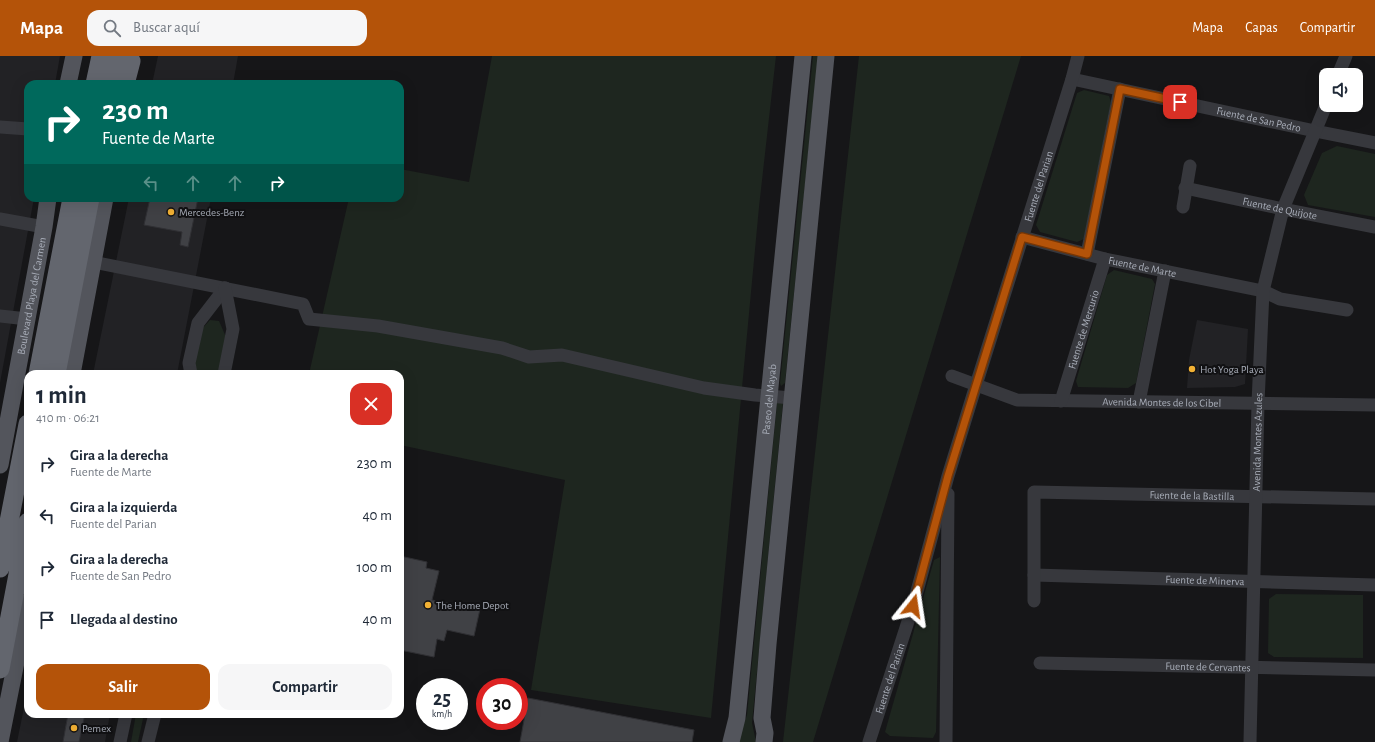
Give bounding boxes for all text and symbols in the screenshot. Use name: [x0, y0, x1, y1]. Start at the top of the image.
search box: [87, 10, 367, 46]
icon: search: [101, 17, 123, 39]
text: Mapa: [20, 19, 63, 38]
text: Buscar aquí: [133, 20, 200, 35]
text: Mapa: [1192, 21, 1223, 35]
text: Capas: [1245, 21, 1278, 35]
text: Compartir: [1300, 21, 1355, 35]
map controls: [1319, 68, 1363, 112]
button: sound: [1319, 68, 1363, 112]
pin: [1163, 85, 1197, 119]
icon: arrive: [1169, 91, 1191, 113]
icon: right: [36, 96, 88, 148]
text: 230 m: [102, 97, 169, 125]
street label: Fuente de San Pedro: [1216, 105, 1302, 133]
text: Fuente de Marte: [102, 130, 215, 148]
street label: Fuente del Parian: [1022, 150, 1055, 223]
icon: left: [140, 172, 162, 194]
icon: ahead: [182, 172, 204, 194]
icon: ahead: [224, 172, 246, 194]
icon: right: [266, 172, 288, 194]
street label: Fuente de Quijote: [1242, 195, 1318, 221]
marker: Mercedes-Benz: [166, 207, 176, 217]
place label: Mercedes-Benz: [179, 207, 245, 218]
street label: Boulevard Playa del Carmen: [15, 236, 48, 355]
street label: Fuente de Marte: [1107, 254, 1177, 279]
street label: Fuente de Mercurio: [1066, 289, 1101, 370]
street label: Paseo del Mayab: [760, 363, 778, 435]
marker: Hot Yoga Playa: [1187, 364, 1197, 374]
place label: Hot Yoga Playa: [1200, 364, 1264, 375]
button: close: [350, 383, 392, 425]
text: 1 min: [36, 384, 87, 408]
street label: Avenida Montes Azules: [1250, 392, 1264, 492]
street label: Avenida Montes de los Cibel: [1102, 396, 1221, 408]
text: 410 m · 06:21: [36, 412, 100, 425]
text: Gira a la derecha: [70, 448, 169, 463]
icon: right: [36, 453, 58, 475]
text: 230 m: [357, 456, 392, 471]
text: Fuente de Marte: [70, 466, 151, 479]
street label: Fuente de la Bastilla: [1149, 489, 1235, 502]
text: Gira a la izquierda: [70, 500, 177, 515]
icon: left: [36, 505, 58, 527]
text: 40 m: [362, 508, 392, 523]
text: Fuente del Parian: [70, 518, 157, 531]
text: Gira a la derecha: [70, 552, 169, 567]
icon: right: [36, 557, 58, 579]
text: 100 m: [357, 560, 392, 575]
text: Fuente de San Pedro: [70, 570, 171, 583]
street label: Fuente de Minerva: [1165, 573, 1245, 587]
position arrow: [892, 585, 934, 627]
marker: The Home Depot: [423, 600, 433, 610]
place label: The Home Depot: [436, 600, 509, 611]
icon: arrive: [36, 609, 58, 631]
text: Llegada al destino: [70, 612, 178, 627]
text: 40 m: [362, 612, 392, 627]
street label: Fuente del Parian: [873, 642, 906, 715]
street label: Fuente de Cervantes: [1165, 660, 1251, 673]
button: Salir: [36, 664, 210, 710]
button: Compartir: [218, 664, 392, 710]
speed limit sign: 30: [476, 678, 528, 730]
text: 25: [433, 689, 451, 709]
text: km/h: [432, 709, 452, 719]
marker: Pemex: [69, 723, 79, 733]
place label: Pemex: [82, 723, 111, 734]

